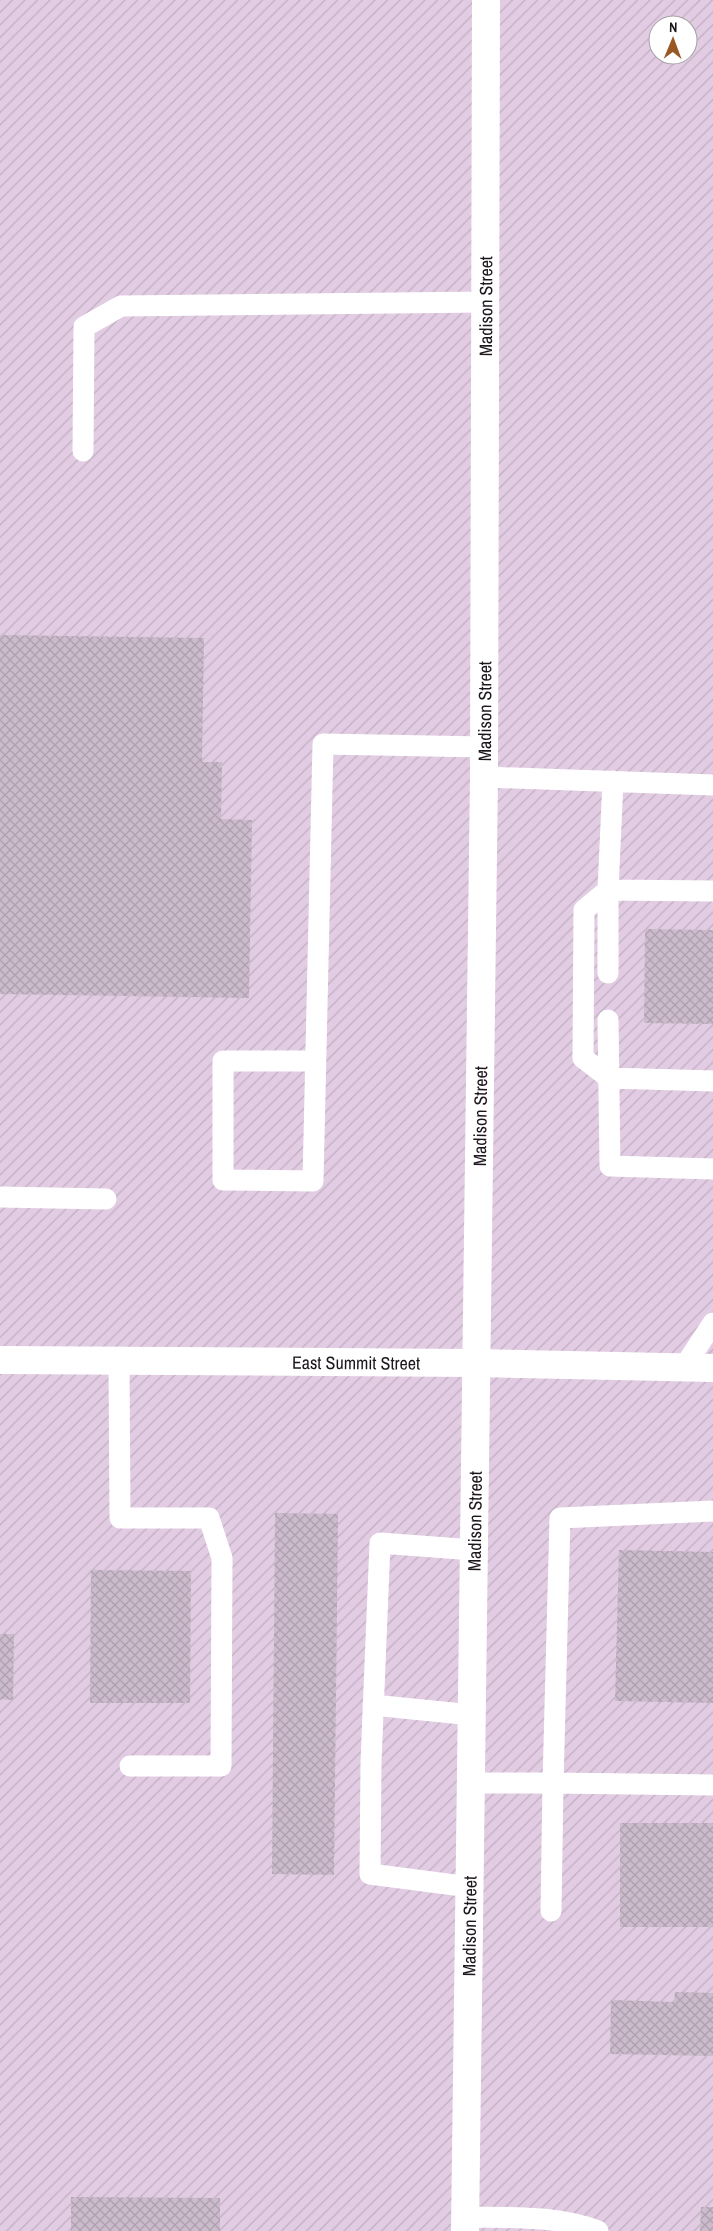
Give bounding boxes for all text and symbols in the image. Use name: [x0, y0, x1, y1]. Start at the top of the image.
north arrow: [648, 15, 698, 65]
text: N: [669, 18, 678, 36]
street label: Madison Street: [473, 256, 498, 356]
street label: Madison Street: [472, 661, 497, 761]
street label: Madison Street: [466, 1066, 493, 1166]
street label: East Summit Street: [292, 1349, 420, 1375]
street label: Madison Street: [461, 1471, 487, 1571]
street label: Madison Street: [456, 1876, 482, 1976]

